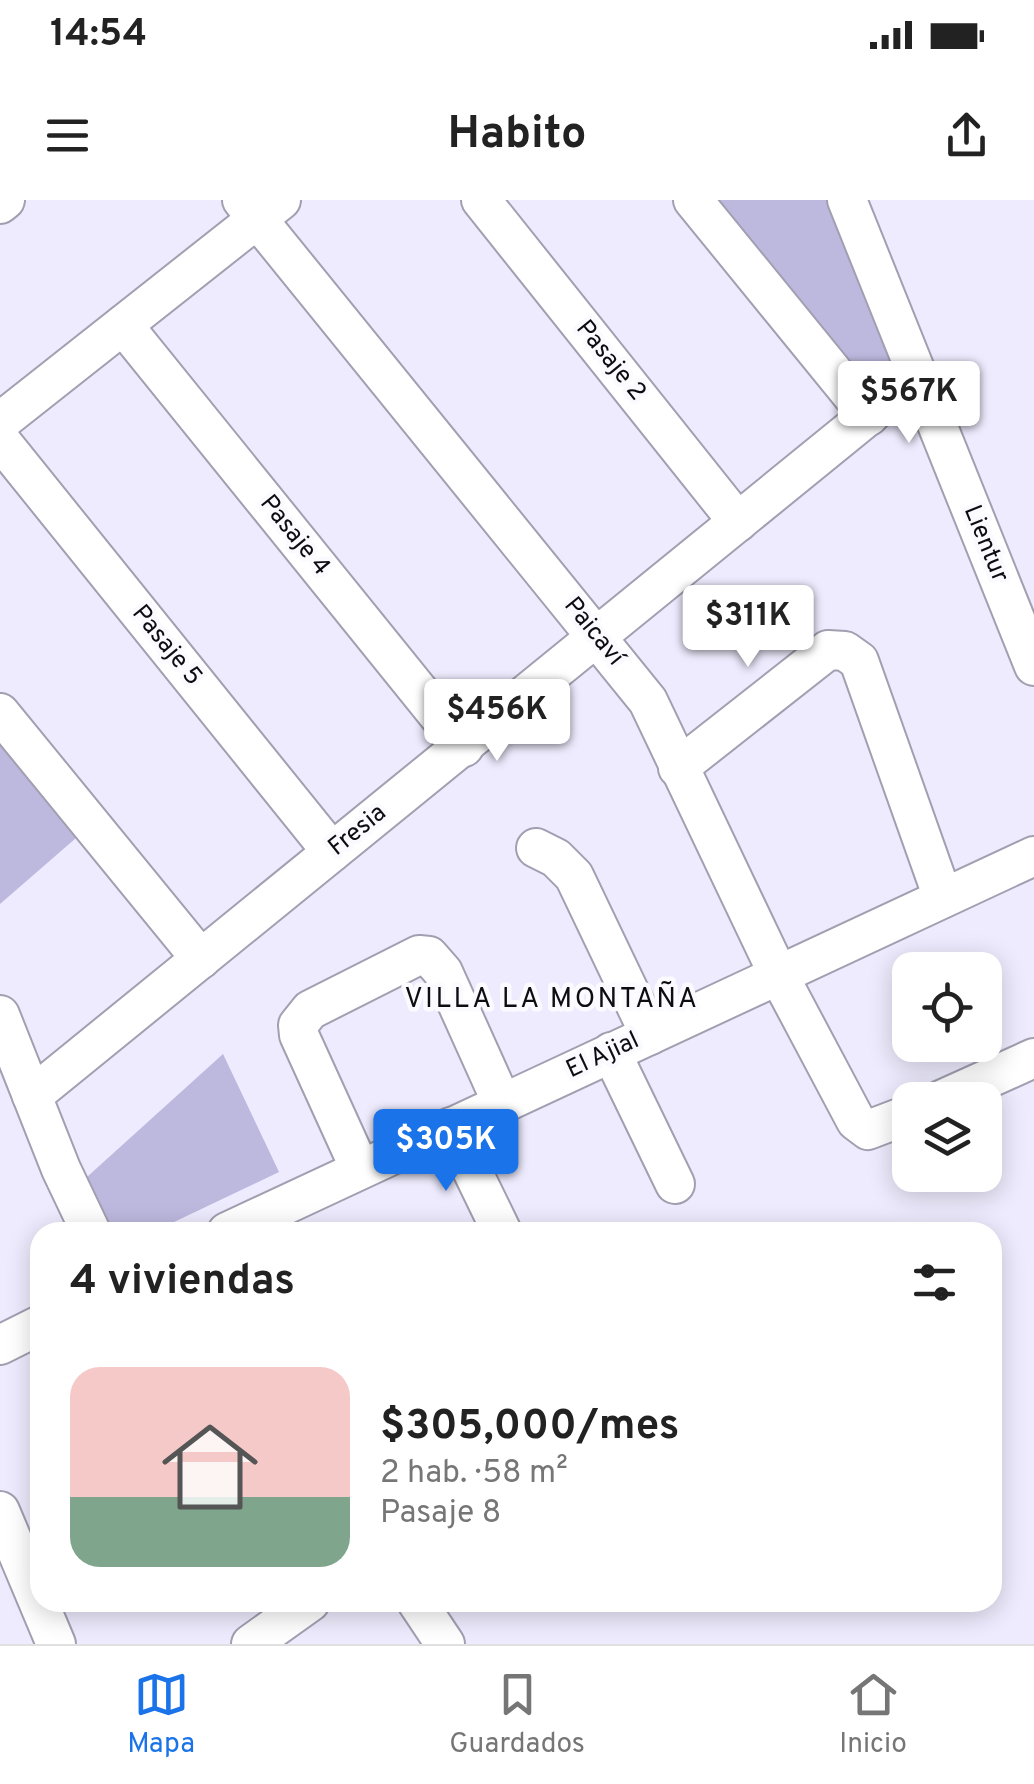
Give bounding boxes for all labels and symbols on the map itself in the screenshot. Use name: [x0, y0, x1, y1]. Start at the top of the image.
street label: Pasaje 2: [568, 314, 652, 408]
pin: $567K: [839, 361, 979, 446]
street label: Pasaje 4: [252, 489, 336, 583]
street label: Lientur: [955, 501, 1015, 588]
pin: $311K: [678, 585, 818, 670]
street label: Paicaví: [556, 591, 632, 675]
street label: Pasaje 5: [124, 599, 208, 693]
pin: $456K: [427, 679, 567, 764]
street label: Fresia: [322, 798, 394, 864]
district label: VILLA LA MONTAÑA: [404, 981, 700, 1018]
street label: El Ajial: [561, 1025, 645, 1087]
pin: $305K: [376, 1109, 516, 1194]

